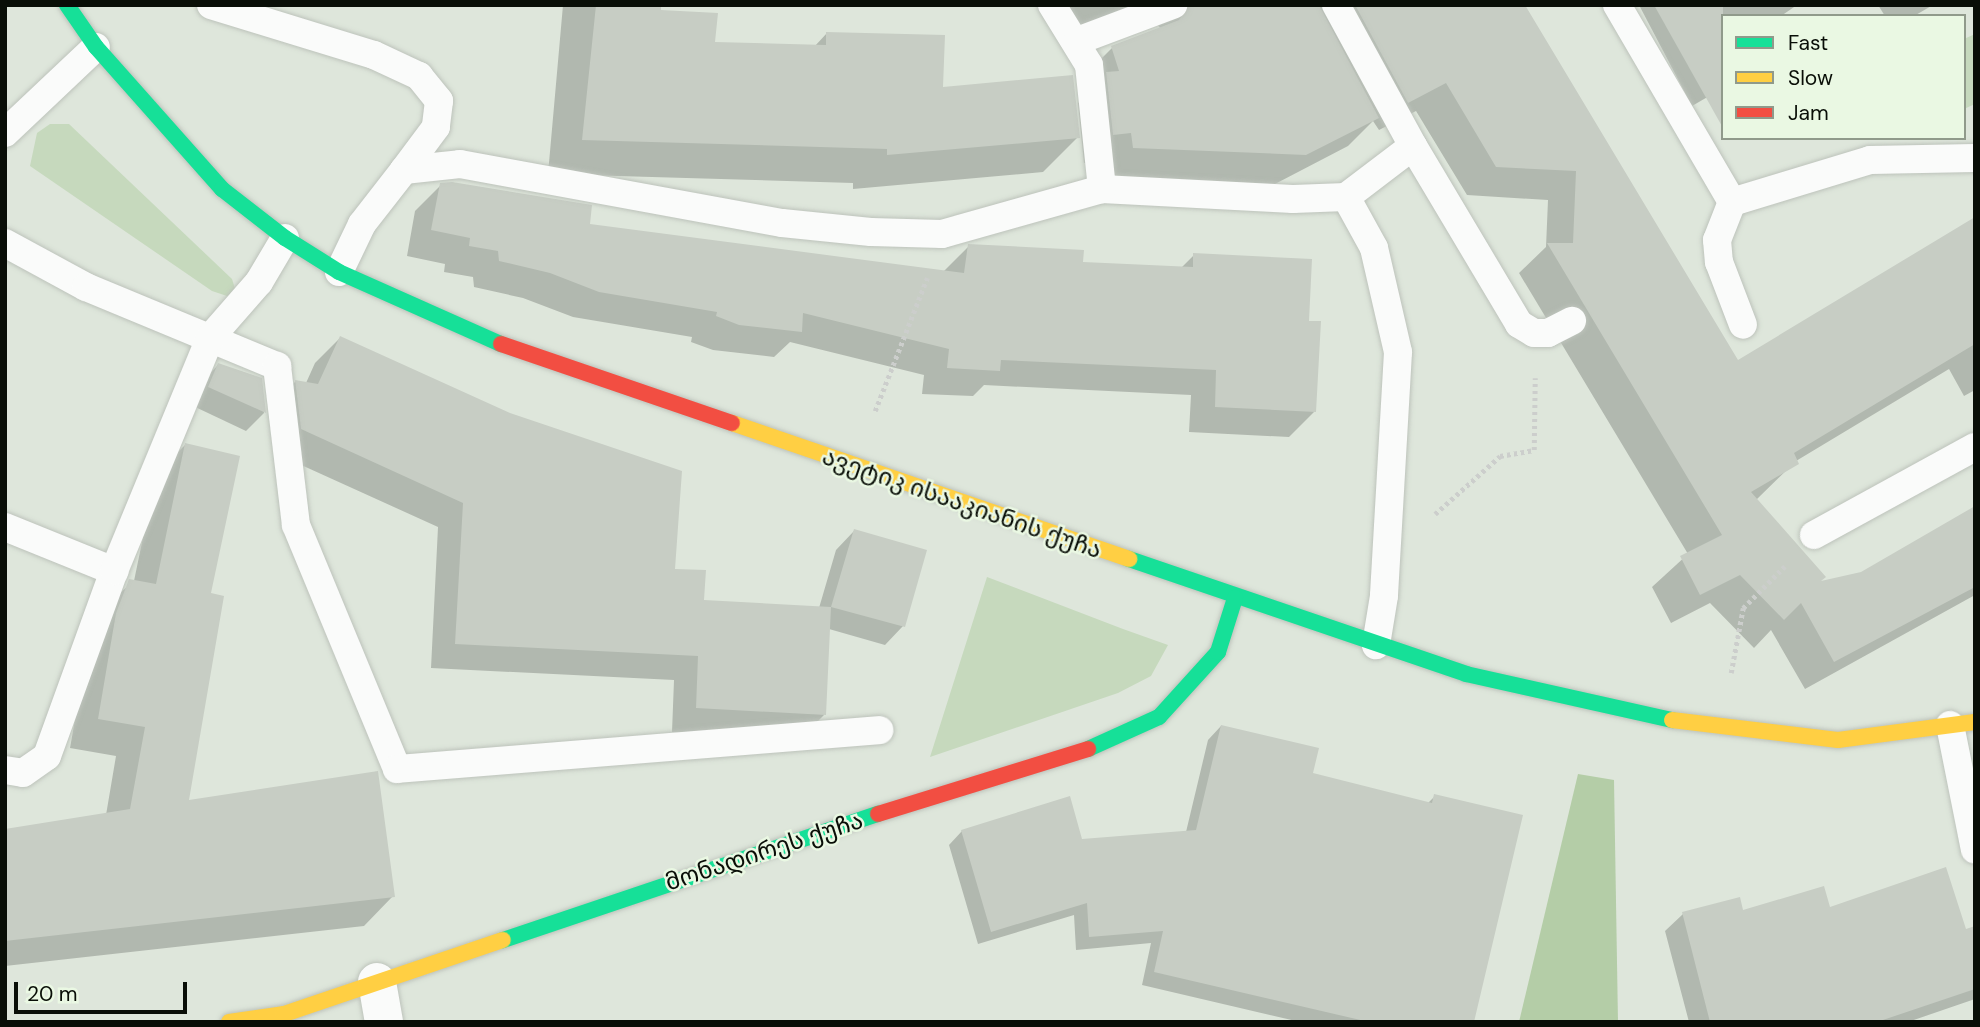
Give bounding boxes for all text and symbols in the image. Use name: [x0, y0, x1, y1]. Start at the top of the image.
legend: [1721, 14, 1966, 140]
text: Fast: [1788, 29, 1828, 57]
text: Slow: [1788, 64, 1833, 92]
text: Jam: [1788, 99, 1829, 127]
street label: ავეტიკ ისააკიანის ქუჩა: [819, 442, 1105, 564]
street label: მონადირეს ქუჩა: [661, 805, 867, 897]
scale bar: [18, 968, 191, 1012]
text: 20 m: [27, 980, 78, 1008]

